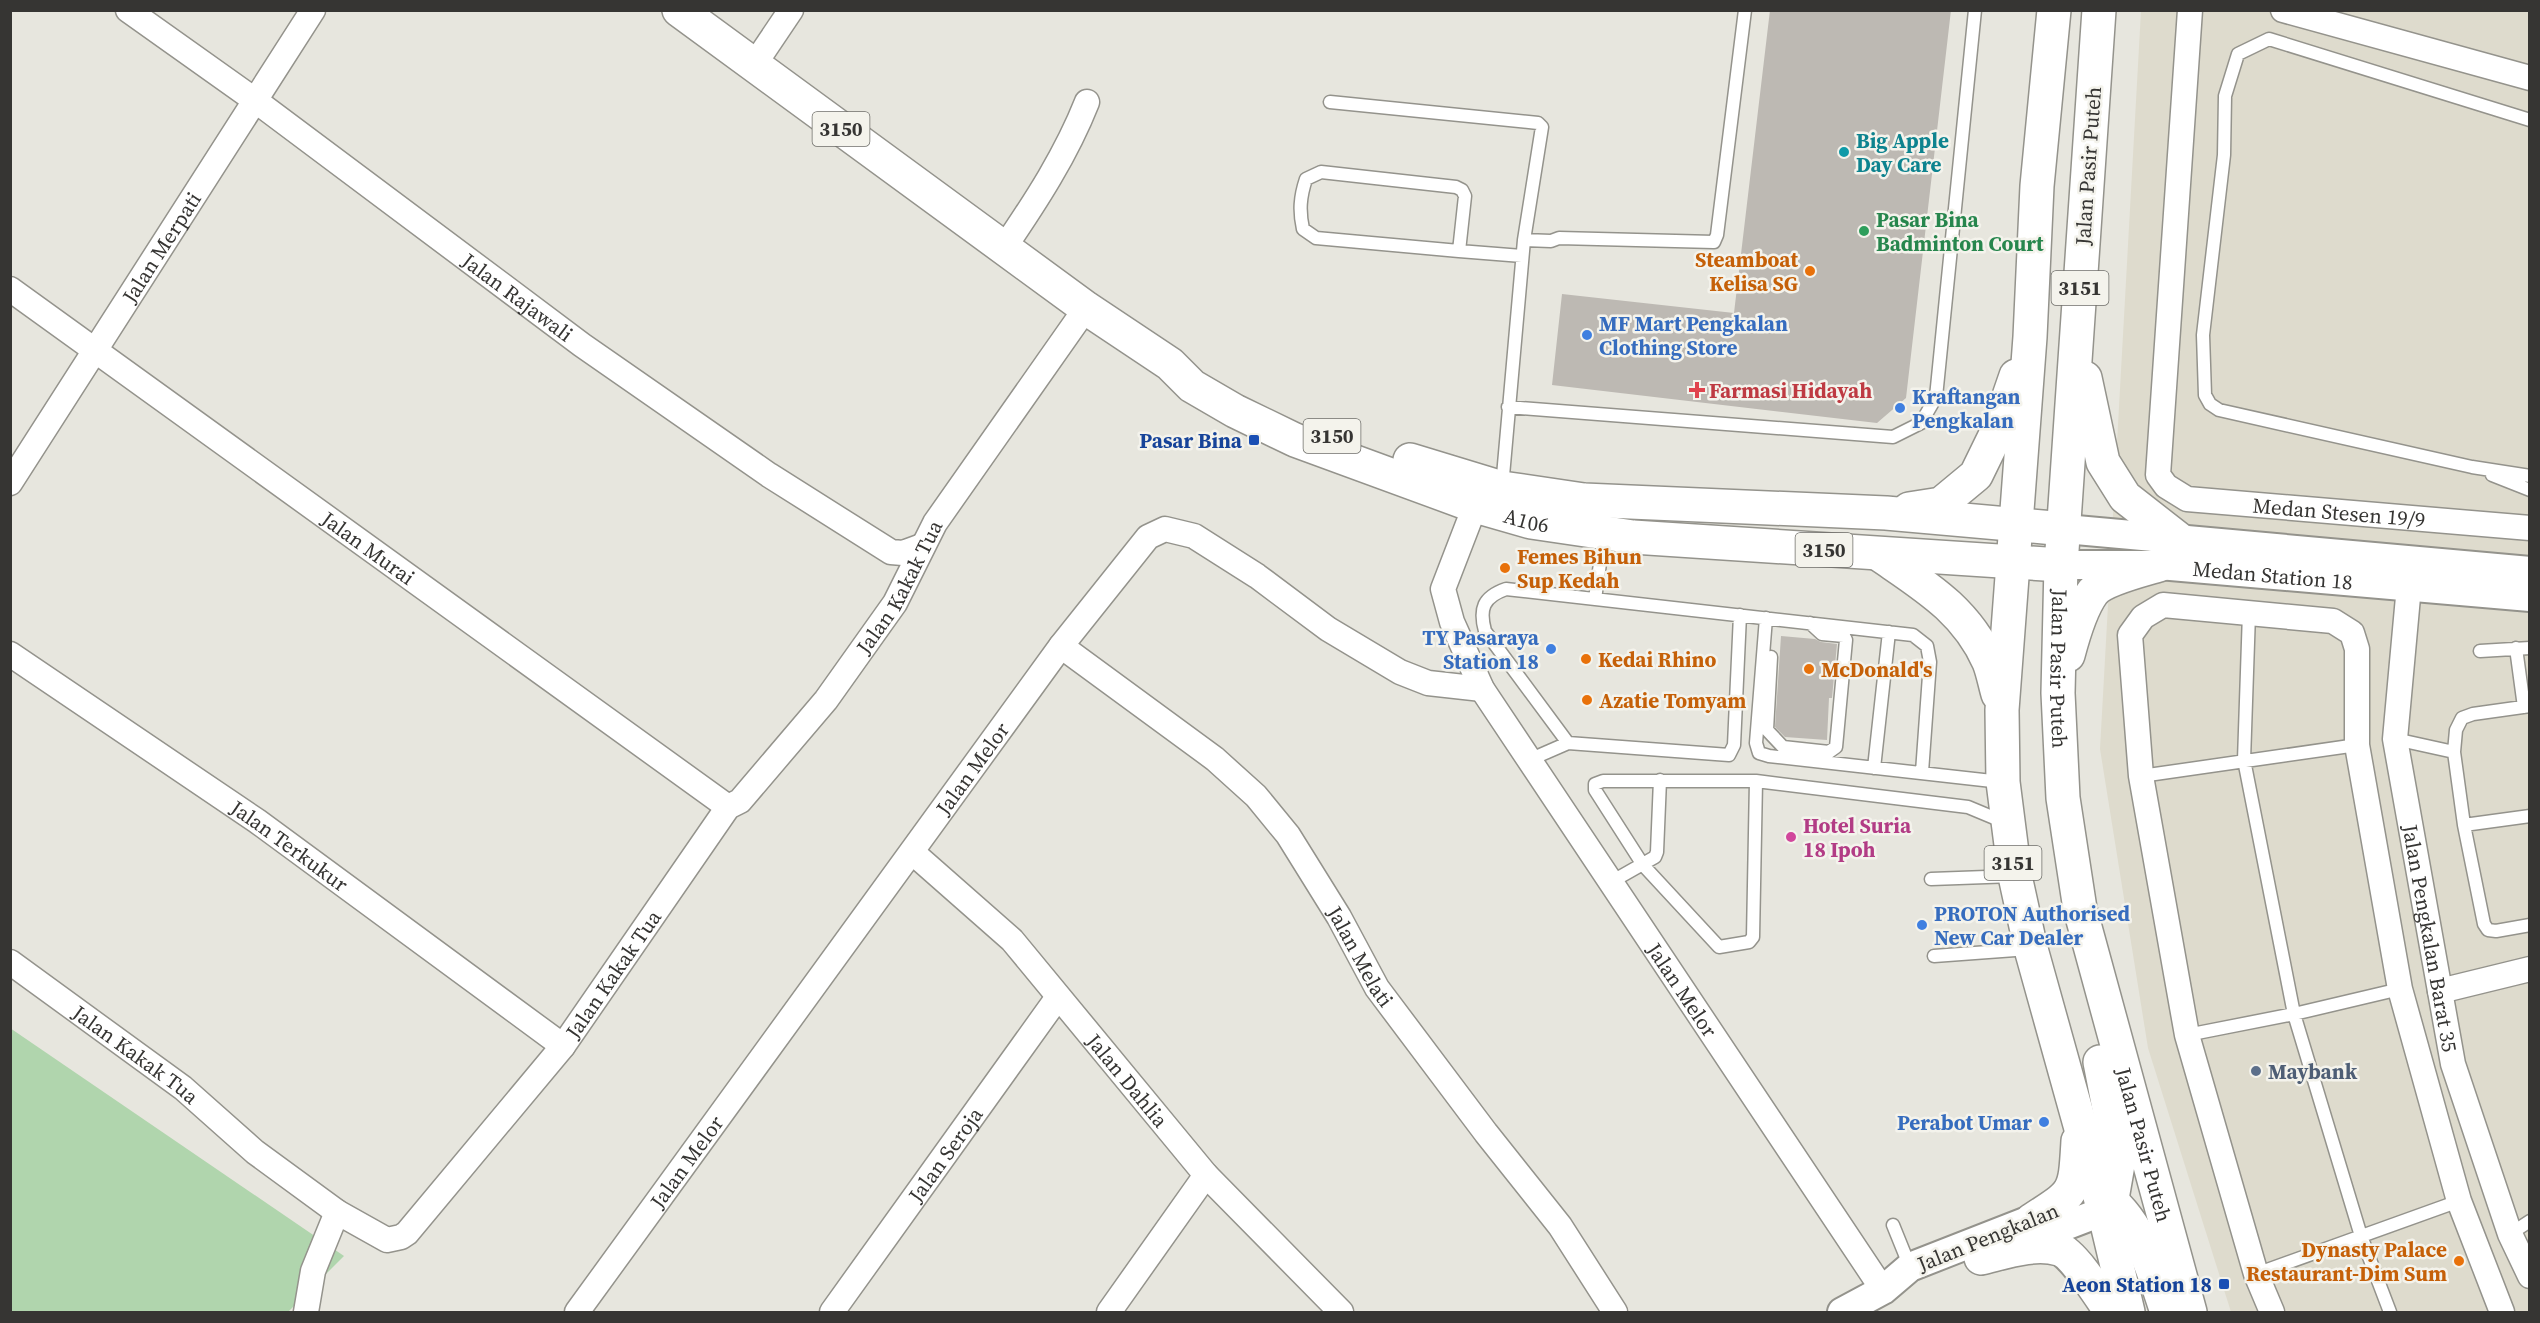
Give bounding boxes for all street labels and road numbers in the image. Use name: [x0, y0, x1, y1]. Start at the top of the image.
street label: Jalan Pasir Puteh: [2068, 86, 2108, 247]
road number: 3150: [812, 112, 870, 146]
street label: Jalan Merpati: [114, 186, 207, 309]
street label: Jalan Rajawali: [456, 245, 579, 348]
road number: 3151: [2052, 271, 2108, 305]
road number: 3150: [1304, 419, 1360, 453]
street label: Medan Stesen 19/9: [2252, 490, 2427, 534]
street label: A106: [1501, 500, 1551, 539]
street label: Jalan Murai: [315, 503, 421, 591]
street label: Jalan Kakak Tua: [848, 515, 949, 660]
road number: 3150: [1796, 533, 1852, 567]
street label: Medan Station 18: [2191, 553, 2354, 596]
street label: Jalan Pasir Puteh: [2043, 588, 2075, 749]
street label: Jalan Melor: [928, 716, 1016, 821]
street label: Jalan Terkukur: [224, 792, 355, 898]
street label: Jalan Pengkalan Barat 35: [2396, 821, 2465, 1054]
road number: 3151: [1984, 846, 2042, 880]
street label: Jalan Melati: [1320, 899, 1401, 1013]
street label: Jalan Kakak Tua: [558, 904, 668, 1045]
street label: Jalan Melor: [1640, 936, 1725, 1043]
street label: Jalan Kakak Tua: [66, 997, 206, 1110]
street label: Jalan Dahlia: [1080, 1026, 1175, 1134]
street label: Jalan Pasir Puteh: [2109, 1063, 2179, 1225]
street label: Jalan Seroja: [901, 1101, 989, 1209]
street label: Jalan Melor: [642, 1109, 730, 1215]
street label: Jalan Pengkalan: [1912, 1195, 2063, 1279]

